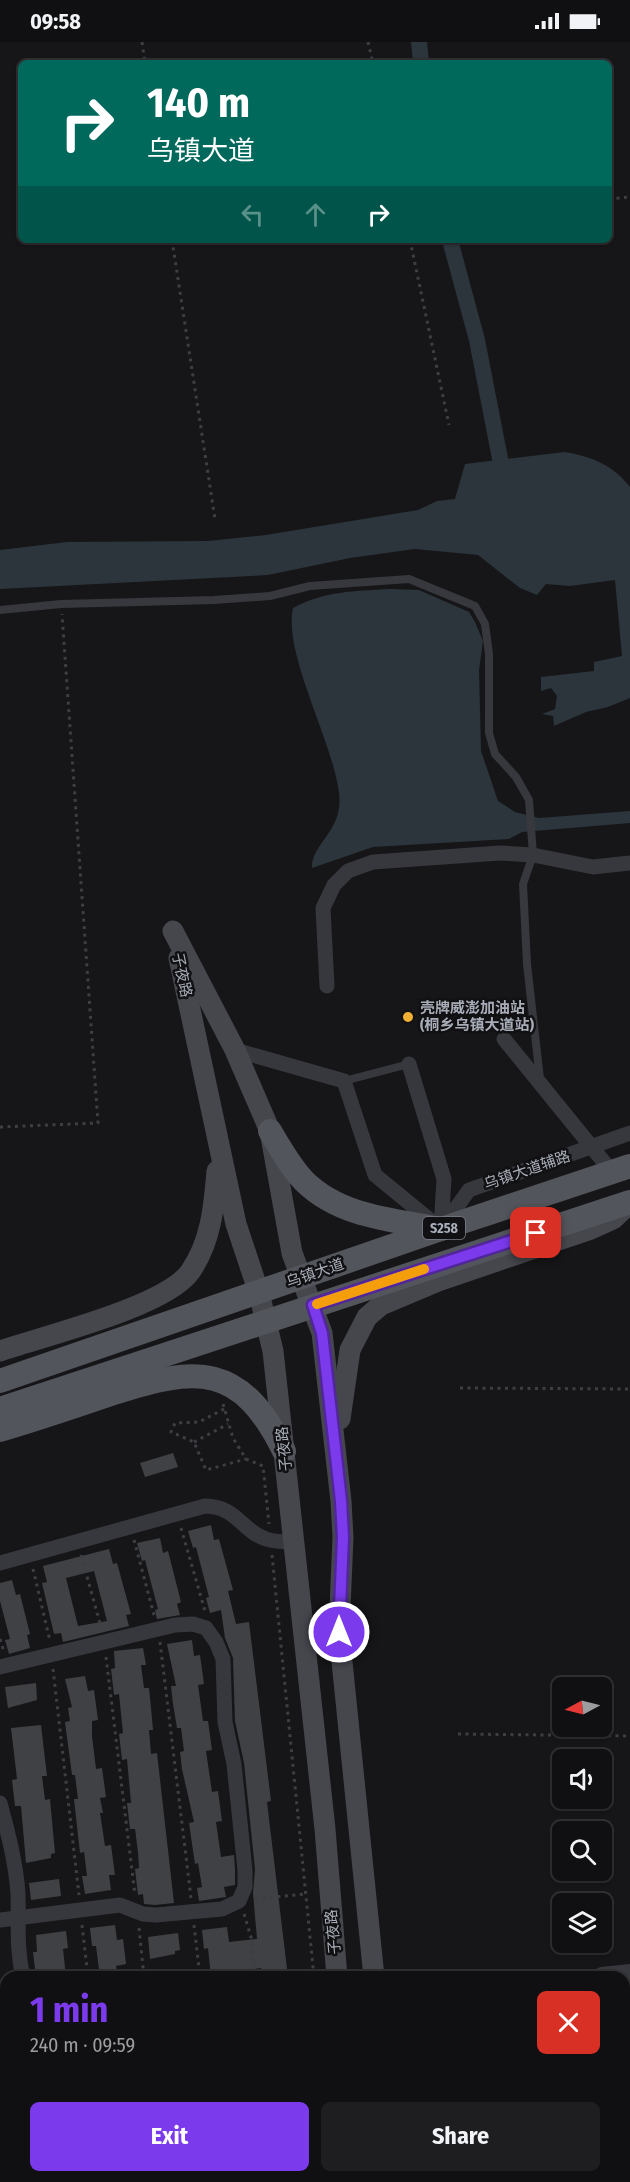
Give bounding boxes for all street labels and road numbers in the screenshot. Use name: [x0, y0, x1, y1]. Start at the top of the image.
street label: 子夜路: [169, 951, 195, 999]
street label: 乌镇大道辅路: [482, 1147, 572, 1193]
road number: S258: [423, 1217, 465, 1239]
street label: 乌镇大道: [284, 1255, 346, 1291]
street label: 子夜路: [273, 1426, 295, 1472]
street label: 子夜路: [322, 1909, 344, 1955]

